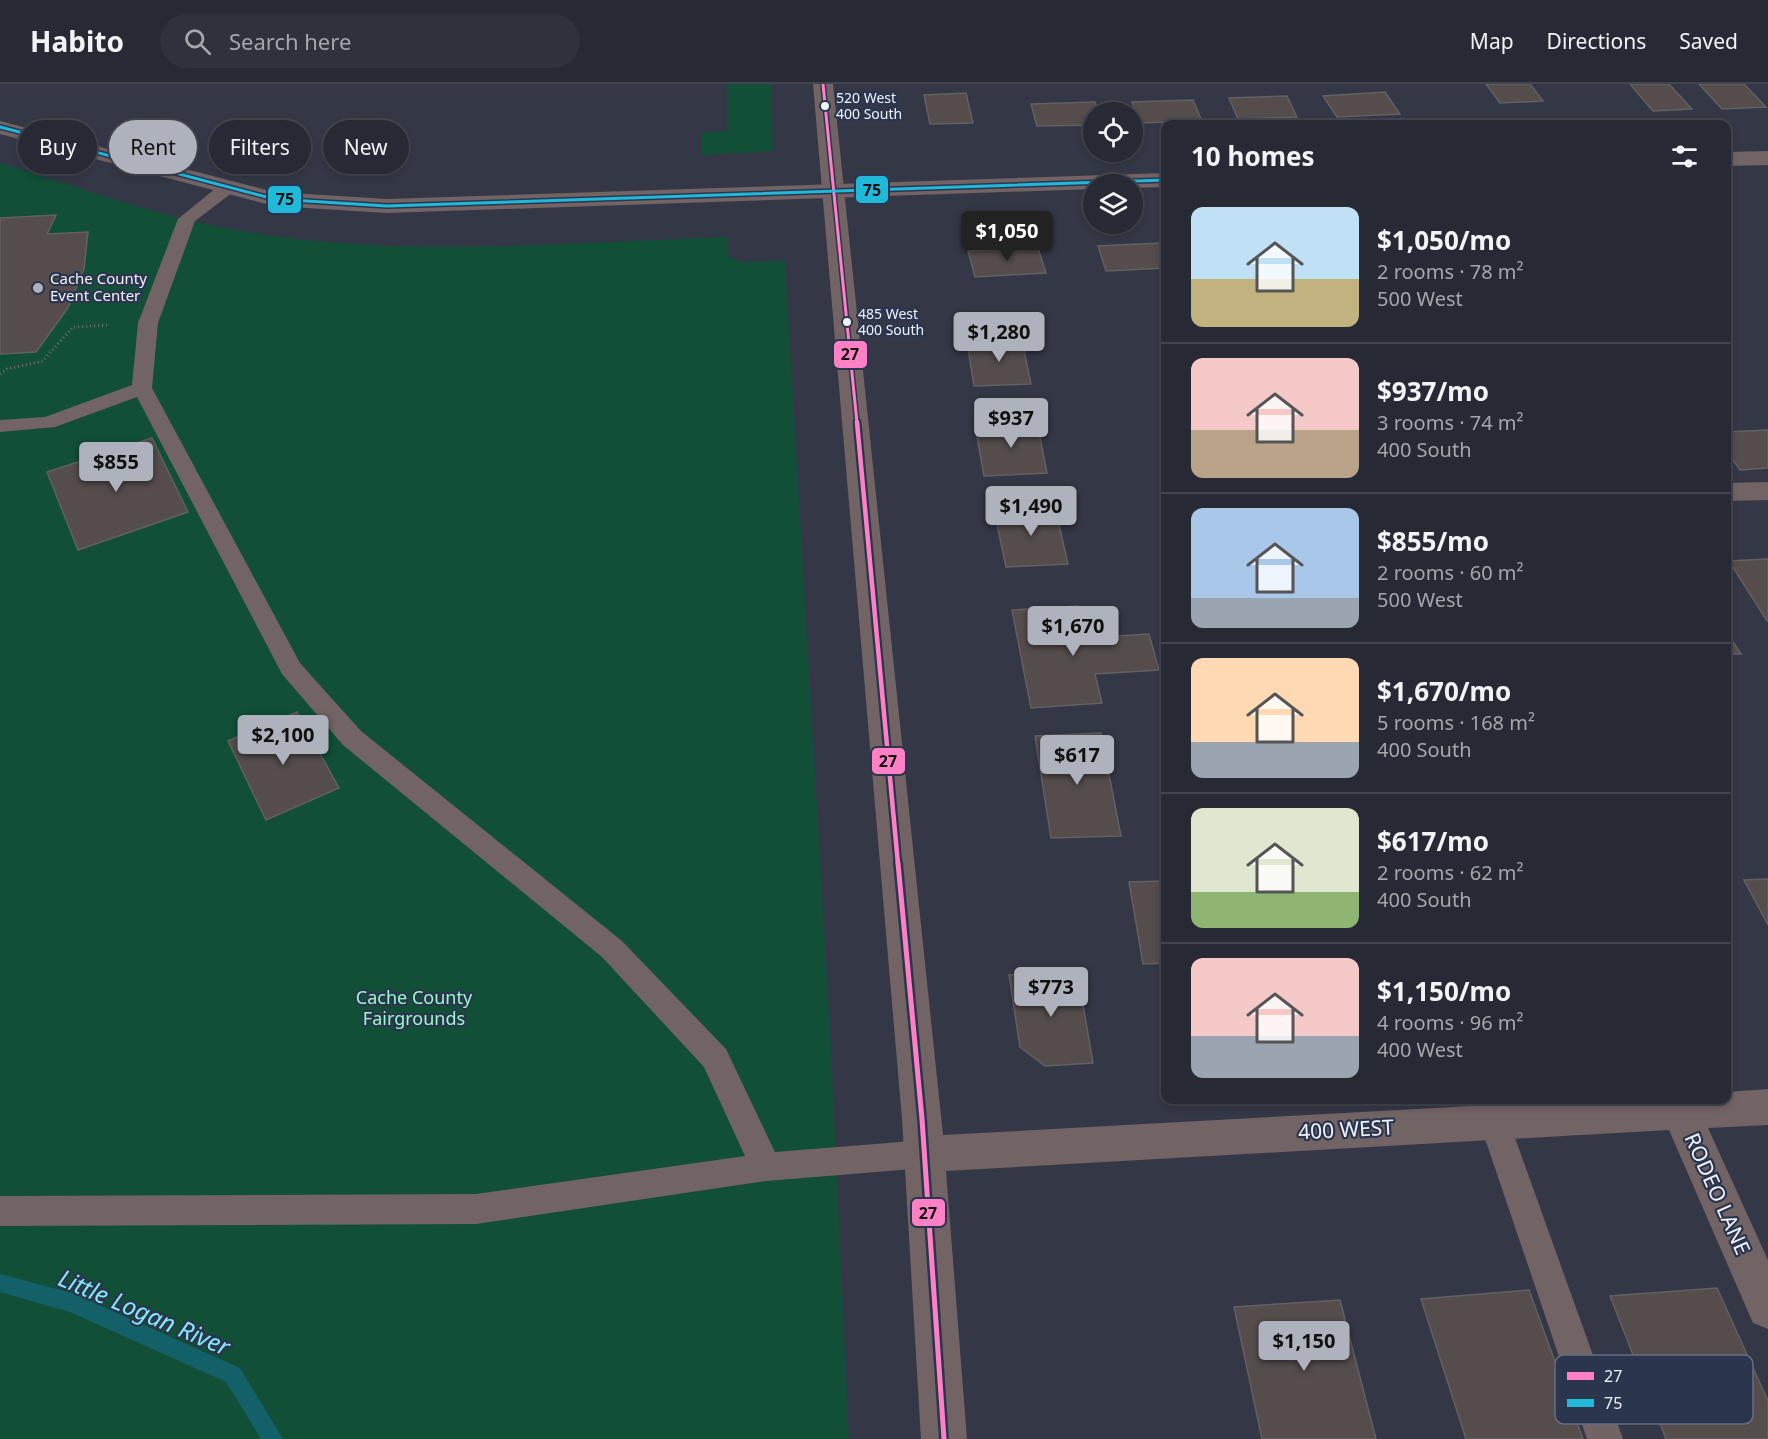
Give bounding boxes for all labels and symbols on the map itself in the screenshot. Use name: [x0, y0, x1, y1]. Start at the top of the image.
place label: 520 West 400 South: [836, 88, 902, 123]
marker: 520 West 400 South: [819, 100, 831, 112]
line badge: 75: [855, 175, 889, 204]
text: 75: [863, 179, 881, 201]
line badge: 75: [267, 185, 302, 214]
text: 75: [276, 188, 294, 210]
pin: $1,050: [958, 211, 1056, 262]
place label: Cache County Event Center: [50, 268, 147, 305]
marker: Cache County Event Center: [31, 281, 45, 295]
place label: 485 West 400 South: [858, 304, 924, 339]
pin: $1,280: [950, 312, 1048, 363]
marker: 485 West 400 South: [841, 316, 853, 328]
line badge: 27: [833, 340, 868, 369]
text: 27: [841, 343, 859, 365]
pin: $937: [975, 398, 1047, 449]
pin: $855: [80, 442, 152, 493]
pin: $1,490: [982, 486, 1080, 537]
pin: $1,670: [1024, 606, 1122, 657]
pin: $2,100: [234, 715, 332, 766]
pin: $617: [1041, 735, 1113, 786]
line badge: 27: [871, 747, 906, 775]
text: 27: [879, 750, 897, 772]
pin: $773: [1015, 967, 1087, 1018]
park label: Cache County Fairgrounds: [356, 985, 473, 1030]
street label: 400 WEST: [1297, 1112, 1395, 1145]
street label: RODEO LANE: [1679, 1128, 1757, 1259]
line badge: 27: [911, 1198, 946, 1227]
text: 27: [919, 1202, 937, 1224]
water label: Little Logan River: [54, 1261, 237, 1363]
pin: $1,150: [1255, 1321, 1353, 1372]
legend: [1555, 1355, 1753, 1424]
text: 27: [1604, 1365, 1622, 1387]
text: 75: [1604, 1392, 1622, 1414]

